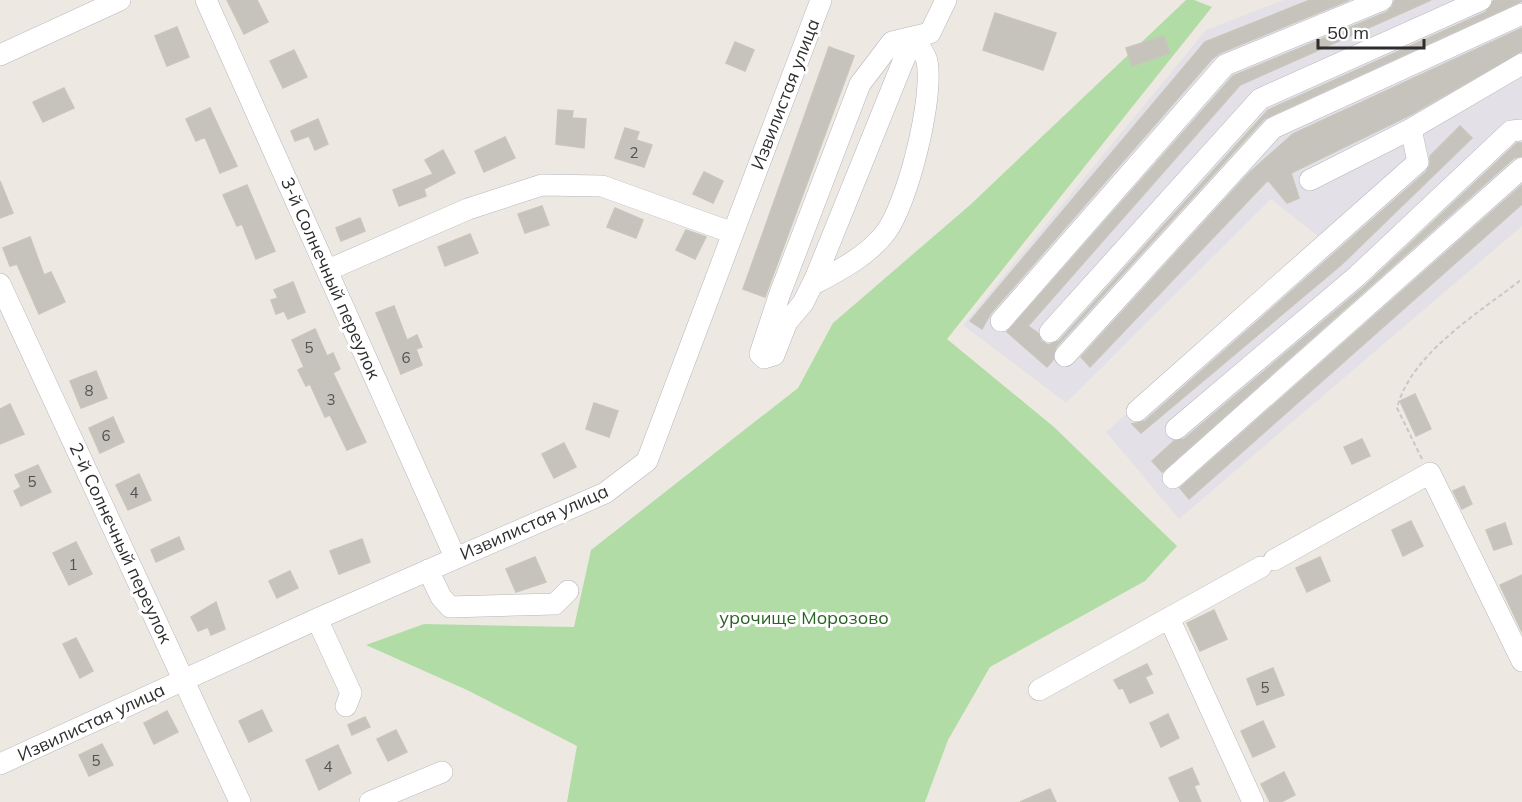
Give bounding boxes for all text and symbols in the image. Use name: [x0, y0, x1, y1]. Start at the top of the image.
scale bar: [1318, 12, 1424, 50]
street label: Извилистая улица: [746, 15, 824, 173]
text: 50 m: [1327, 21, 1369, 44]
house number: 2: [629, 143, 639, 162]
street label: 3-й Солнечный переулок: [276, 173, 386, 383]
house number: 5: [304, 338, 314, 357]
house number: 6: [401, 348, 411, 367]
house number: 8: [84, 381, 94, 400]
house number: 3: [326, 390, 336, 409]
house number: 6: [101, 426, 111, 445]
street label: 2-й Солнечный переулок: [64, 439, 178, 647]
house number: 5: [27, 472, 37, 491]
street label: Извилистая улица: [456, 479, 612, 565]
house number: 4: [129, 483, 139, 502]
house number: 1: [68, 555, 78, 574]
park label: урочище Морозово: [719, 606, 889, 629]
street label: Извилистая улица: [14, 678, 168, 766]
house number: 5: [1260, 678, 1270, 697]
house number: 5: [91, 751, 101, 770]
house number: 4: [323, 757, 333, 776]

